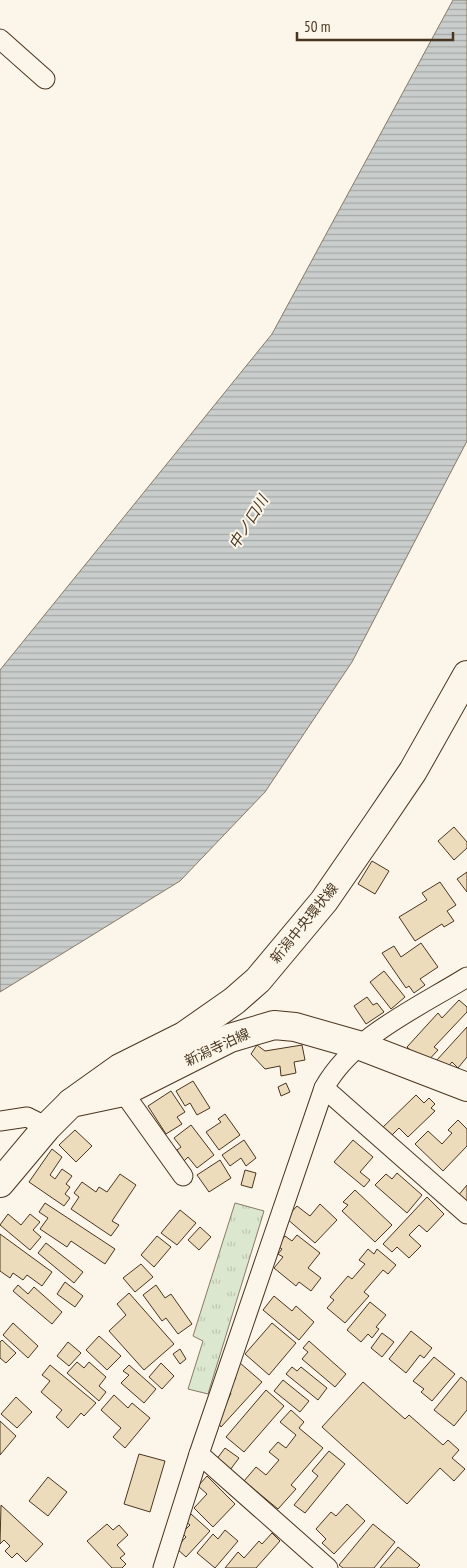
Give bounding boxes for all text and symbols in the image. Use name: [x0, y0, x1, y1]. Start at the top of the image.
scale bar: [297, 10, 453, 42]
text: 50 m: [304, 17, 330, 36]
water label: 中ノ口川: [224, 490, 273, 552]
street label: 新潟中央環状線: [266, 879, 342, 967]
street label: 新潟寺泊線: [181, 1024, 253, 1070]

